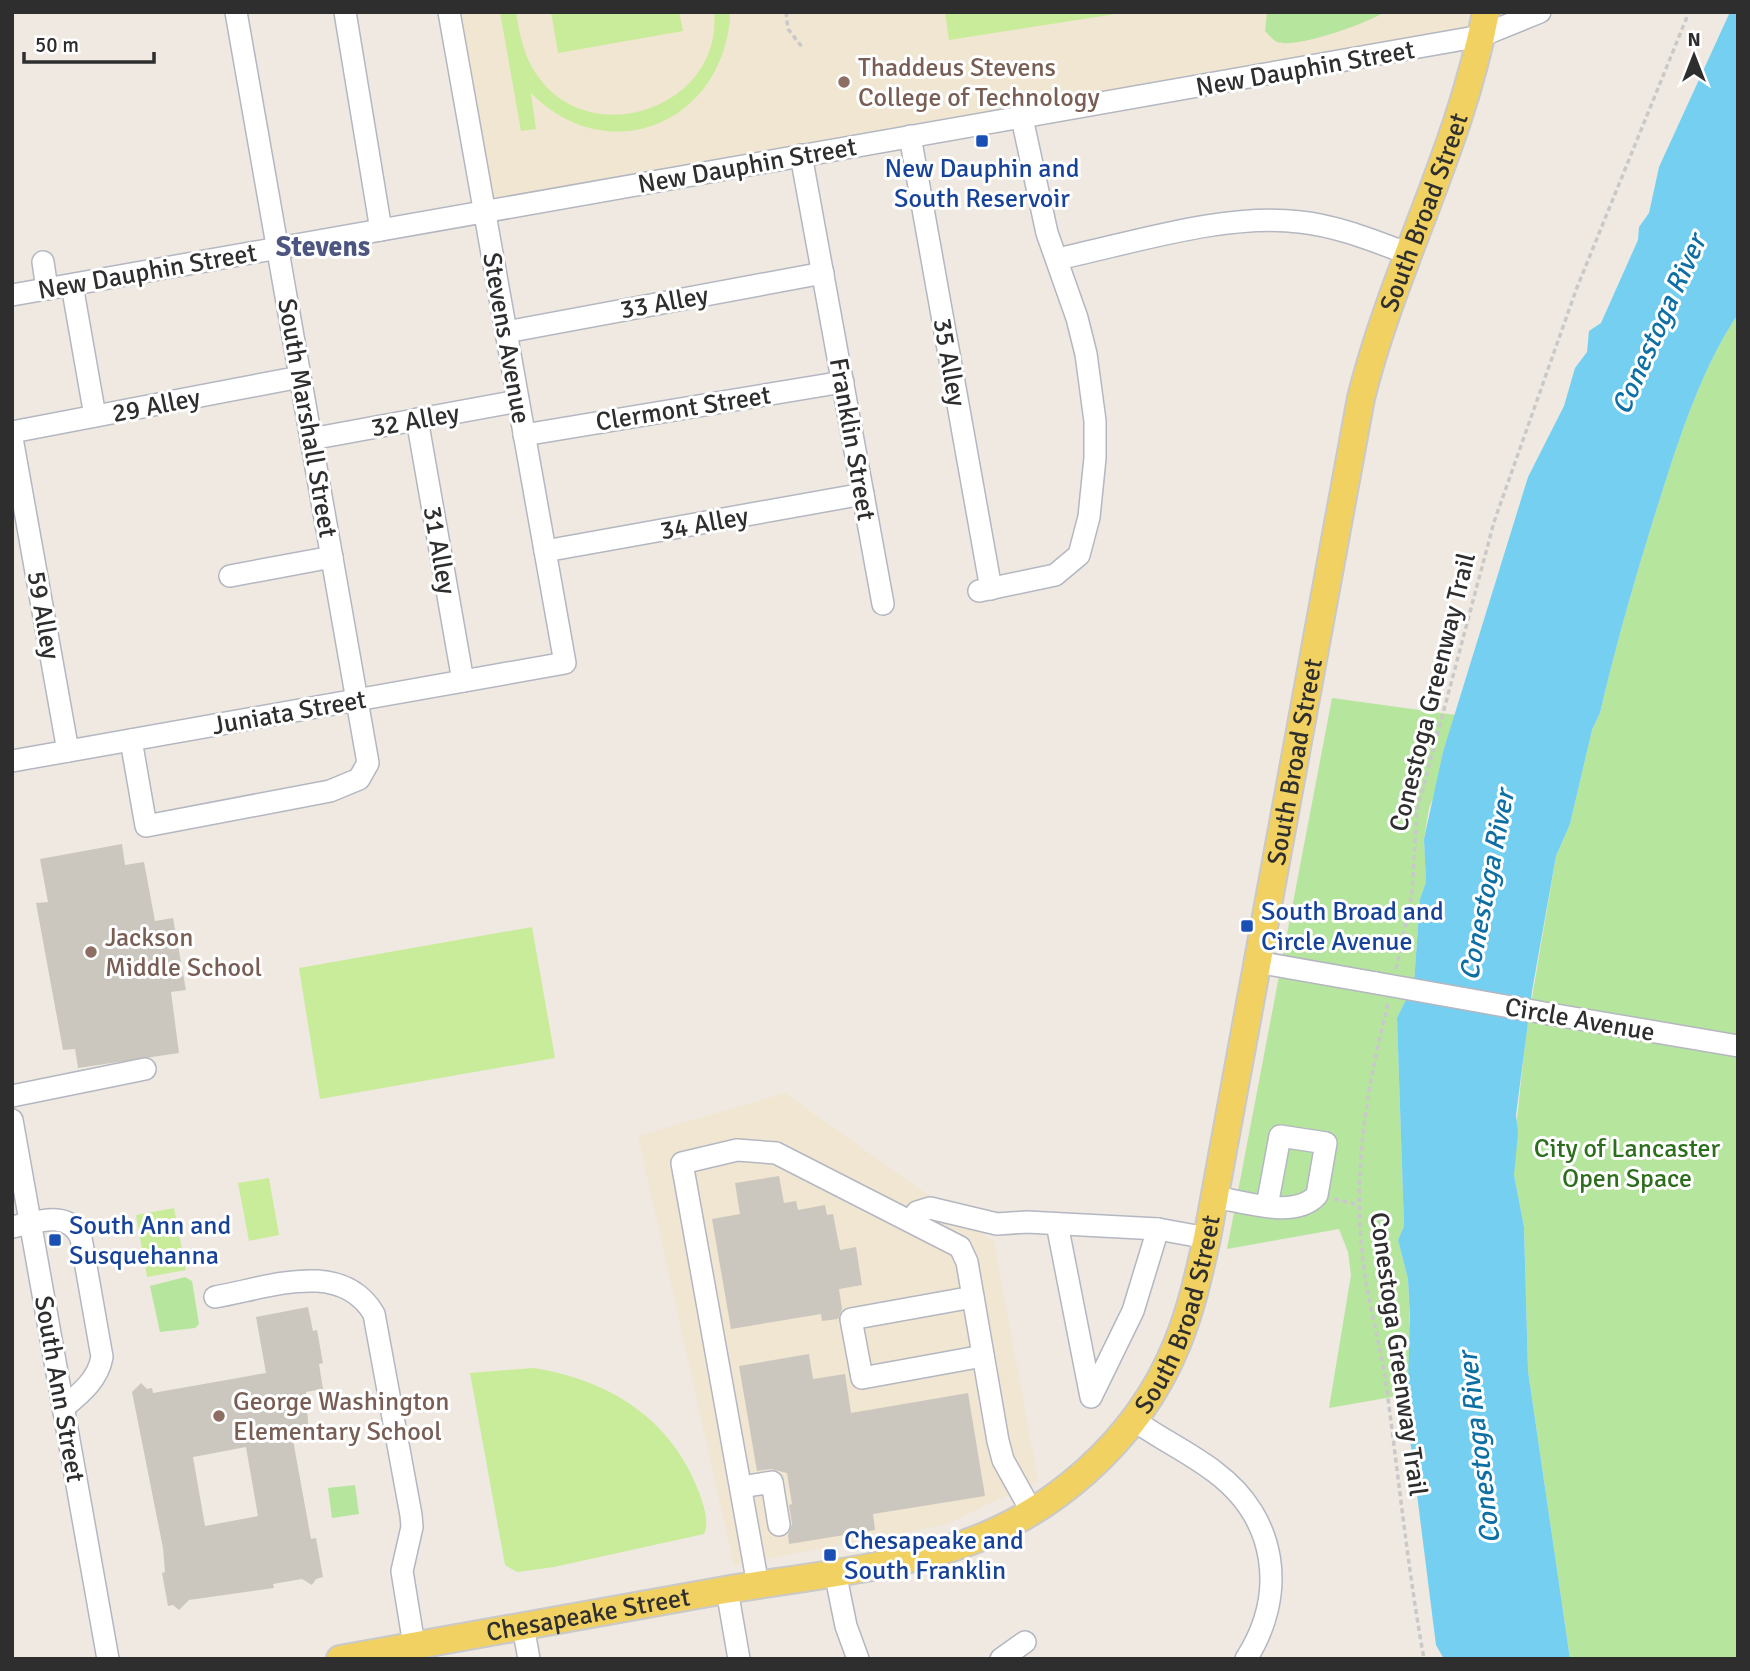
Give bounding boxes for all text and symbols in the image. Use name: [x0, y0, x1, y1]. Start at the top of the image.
scale bar: [24, 21, 154, 65]
north arrow: [1659, 21, 1729, 91]
text: N: [1687, 28, 1701, 52]
text: 50 m: [35, 32, 79, 58]
street label: New Dauphin Street: [1193, 34, 1417, 104]
place label: Thaddeus Stevens College of Technology: [858, 52, 1100, 114]
marker: Thaddeus Stevens College of Technology: [836, 74, 852, 90]
street label: South Broad Street: [1373, 109, 1476, 316]
street label: New Dauphin Street: [635, 131, 859, 201]
marker: New Dauphin and South Reservoir: [974, 133, 990, 149]
place label: New Dauphin and South Reservoir: [885, 153, 1079, 215]
water label: Conestoga River: [1604, 226, 1715, 419]
district label: Stevens: [276, 230, 370, 264]
street label: New Dauphin Street: [35, 237, 259, 307]
street label: Stevens Avenue: [475, 250, 537, 426]
street label: 33 Alley: [618, 279, 711, 326]
street label: South Marshall Street: [270, 296, 344, 540]
street label: 35 Alley: [926, 316, 973, 409]
street label: Franklin Street: [822, 355, 882, 523]
street label: Clermont Street: [593, 379, 773, 439]
street label: 29 Alley: [109, 382, 203, 430]
street label: 32 Alley: [369, 397, 462, 444]
street label: 34 Alley: [658, 500, 751, 547]
street label: 31 Alley: [416, 504, 463, 597]
street label: Conestoga Greenway Trail: [1383, 549, 1483, 835]
street label: 59 Alley: [20, 569, 67, 662]
street label: South Broad Street: [1261, 656, 1330, 868]
street label: Juniata Street: [210, 684, 369, 742]
water label: Conestoga River: [1452, 784, 1523, 983]
place label: South Broad and Circle Avenue: [1261, 896, 1444, 958]
marker: South Broad and Circle Avenue: [1239, 918, 1255, 934]
place label: Jackson Middle School: [105, 922, 262, 984]
marker: Jackson Middle School: [83, 944, 99, 960]
street label: Circle Avenue: [1502, 991, 1657, 1049]
park label: City of Lancaster Open Space: [1534, 1133, 1721, 1195]
place label: South Ann and Susquehanna: [69, 1210, 231, 1272]
street label: Conestoga Greenway Trail: [1362, 1210, 1434, 1498]
street label: South Broad Street: [1128, 1213, 1228, 1420]
marker: South Ann and Susquehanna: [47, 1232, 63, 1248]
street label: South Ann Street: [27, 1293, 91, 1485]
water label: Conestoga River: [1450, 1346, 1508, 1546]
place label: George Washington Elementary School: [233, 1386, 449, 1448]
marker: George Washington Elementary School: [211, 1408, 227, 1424]
place label: Chesapeake and South Franklin: [844, 1525, 1024, 1587]
marker: Chesapeake and South Franklin: [822, 1547, 838, 1563]
street label: Chesapeake Street: [484, 1581, 692, 1649]

